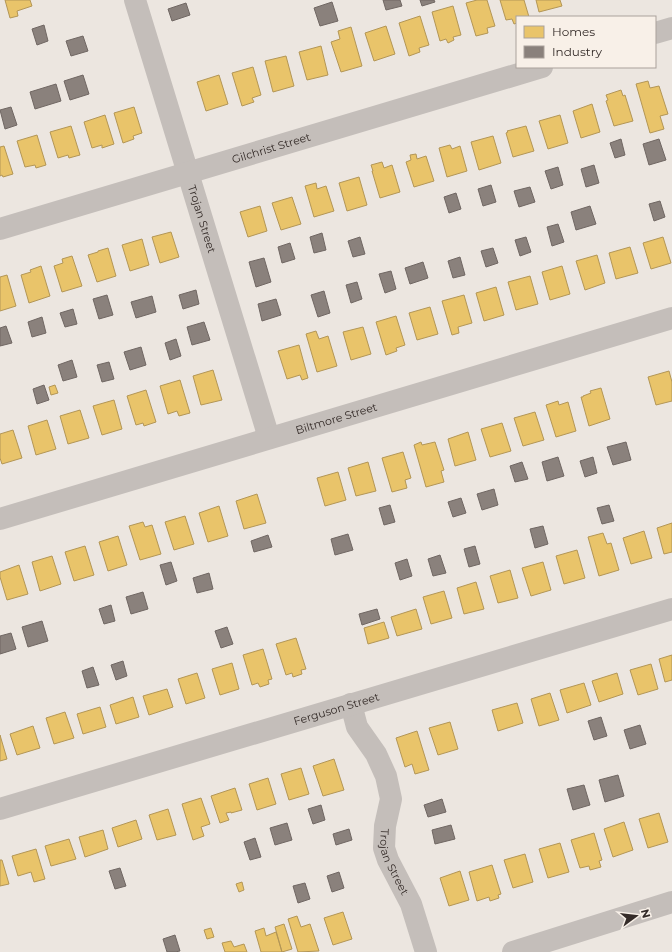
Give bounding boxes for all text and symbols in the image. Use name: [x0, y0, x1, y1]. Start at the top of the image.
legend: [516, 16, 656, 68]
text: Homes: [552, 24, 595, 39]
text: Industry: [552, 44, 602, 59]
street label: Gilchrist Street: [230, 129, 313, 166]
street label: Trojan Street: [185, 183, 219, 255]
street label: Biltmore Street: [294, 399, 379, 437]
street label: Ferguson Street: [292, 689, 381, 728]
street label: Trojan Street: [377, 828, 412, 898]
north arrow: [616, 896, 656, 936]
text: N: [638, 907, 654, 920]

